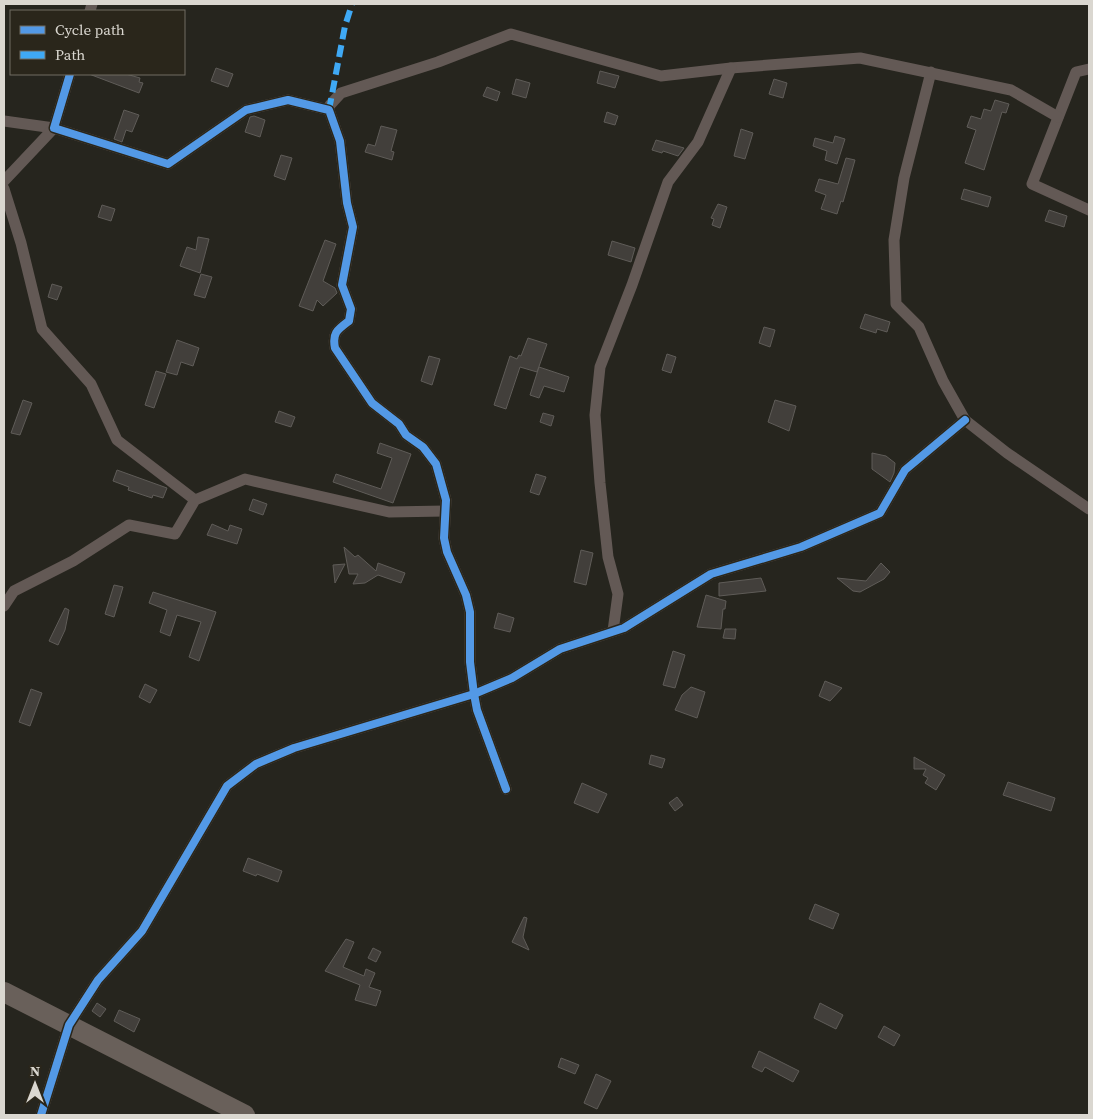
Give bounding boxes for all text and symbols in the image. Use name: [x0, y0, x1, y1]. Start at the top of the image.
legend: [10, 10, 185, 75]
text: Cycle path: [55, 19, 125, 40]
text: Path: [55, 44, 85, 65]
north arrow: [10, 1059, 60, 1109]
text: N: [30, 1061, 40, 1081]

